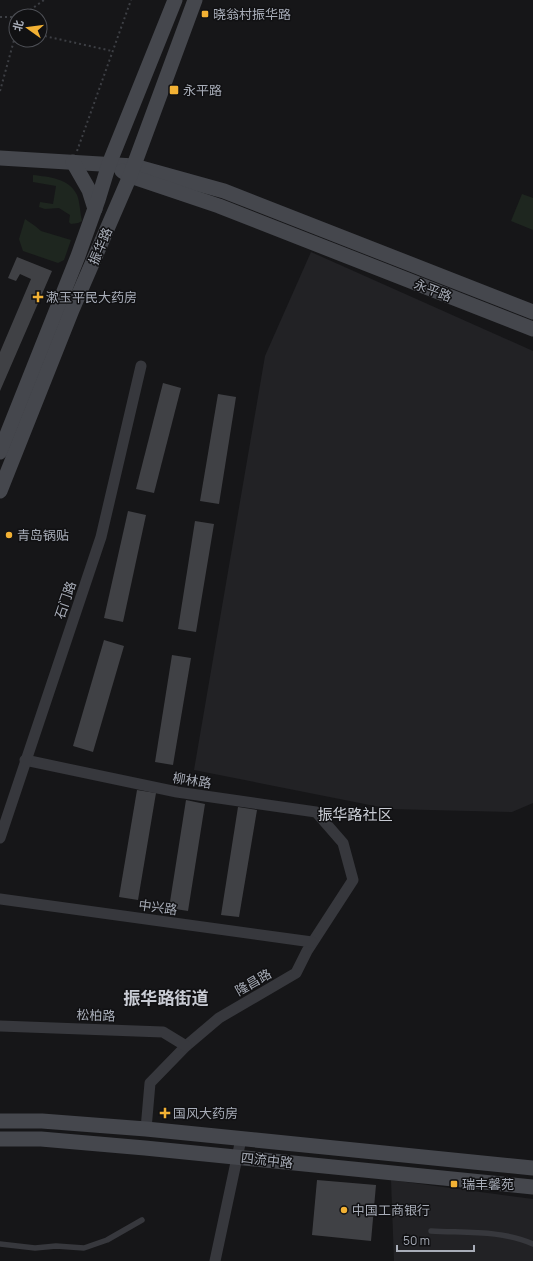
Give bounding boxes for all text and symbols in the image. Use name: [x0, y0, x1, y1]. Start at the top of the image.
place label: 晓翁村振华路: [213, 5, 291, 23]
north arrow: [8, 8, 48, 48]
marker: 晓翁村振华路: [200, 9, 210, 19]
text: 北: [9, 18, 26, 33]
place label: 永平路: [183, 81, 222, 99]
marker: 永平路: [168, 84, 180, 96]
street label: 振华路: [84, 225, 116, 267]
street label: 永平路: [412, 275, 454, 305]
place label: 漱玉平民大药房: [46, 288, 137, 306]
marker: 漱玉平民大药房: [33, 292, 43, 302]
place label: 青岛锅贴: [17, 526, 69, 544]
marker: 青岛锅贴: [4, 530, 14, 540]
street label: 石门路: [50, 579, 80, 621]
street label: 柳林路: [171, 768, 213, 792]
district label: 振华路社区: [317, 804, 393, 825]
street label: 中兴路: [137, 895, 179, 919]
street label: 隆昌路: [232, 964, 274, 1000]
district label: 振华路街道: [124, 986, 209, 1009]
street label: 松柏路: [76, 1005, 116, 1025]
place label: 国风大药房: [173, 1104, 238, 1122]
marker: 国风大药房: [160, 1108, 170, 1118]
street label: 四流中路: [240, 1148, 294, 1172]
place label: 瑞丰馨苑: [462, 1175, 514, 1193]
marker: 瑞丰馨苑: [449, 1179, 459, 1189]
place label: 中国工商银行: [352, 1201, 430, 1219]
marker: 中国工商银行: [339, 1205, 349, 1215]
scale bar: [397, 1227, 474, 1253]
text: 50 m: [403, 1232, 430, 1249]

